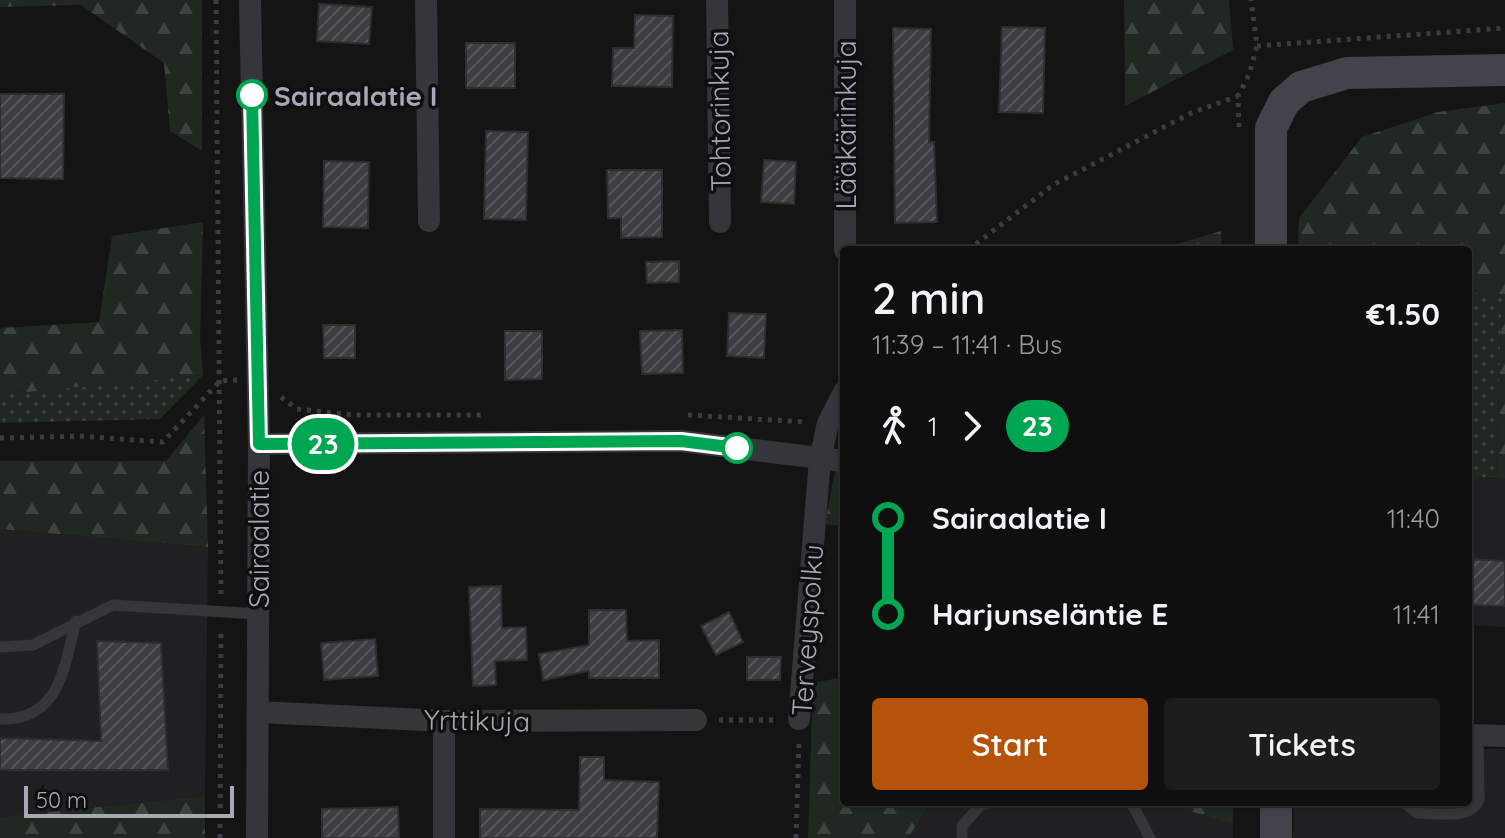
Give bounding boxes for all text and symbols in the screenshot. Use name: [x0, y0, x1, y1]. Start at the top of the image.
street label: Tohtorinkuja: [700, 30, 738, 192]
street label: Lääkärinkuja: [828, 40, 863, 210]
place label: Sairaalatie I: [274, 78, 437, 113]
marker: Sairaalatie I: [237, 80, 267, 110]
text: 2 min: [872, 270, 986, 325]
text: €1.50: [1366, 295, 1440, 333]
text: 11:39 – 11:41 · Bus: [872, 328, 1062, 361]
icon: walk: [872, 404, 916, 448]
icon: forward: [950, 404, 994, 448]
text: 23: [1022, 408, 1053, 443]
text: 1: [928, 410, 938, 443]
line badge: 23: [287, 418, 359, 470]
text: 23: [308, 426, 338, 461]
unlabelled marker: [722, 433, 752, 463]
street label: Sairaalatie: [241, 470, 276, 608]
text: Sairaalatie I: [932, 499, 1107, 537]
text: 11:40: [1387, 502, 1440, 535]
street label: Terveyspolku: [784, 543, 830, 717]
text: Harjunseläntie E: [932, 595, 1168, 633]
text: 11:41: [1393, 598, 1440, 631]
button: Start: [872, 698, 1148, 790]
button: Tickets: [1164, 698, 1440, 790]
street label: Yrttikuja: [424, 702, 530, 738]
scale bar: [24, 782, 234, 818]
text: 50 m: [36, 786, 87, 814]

